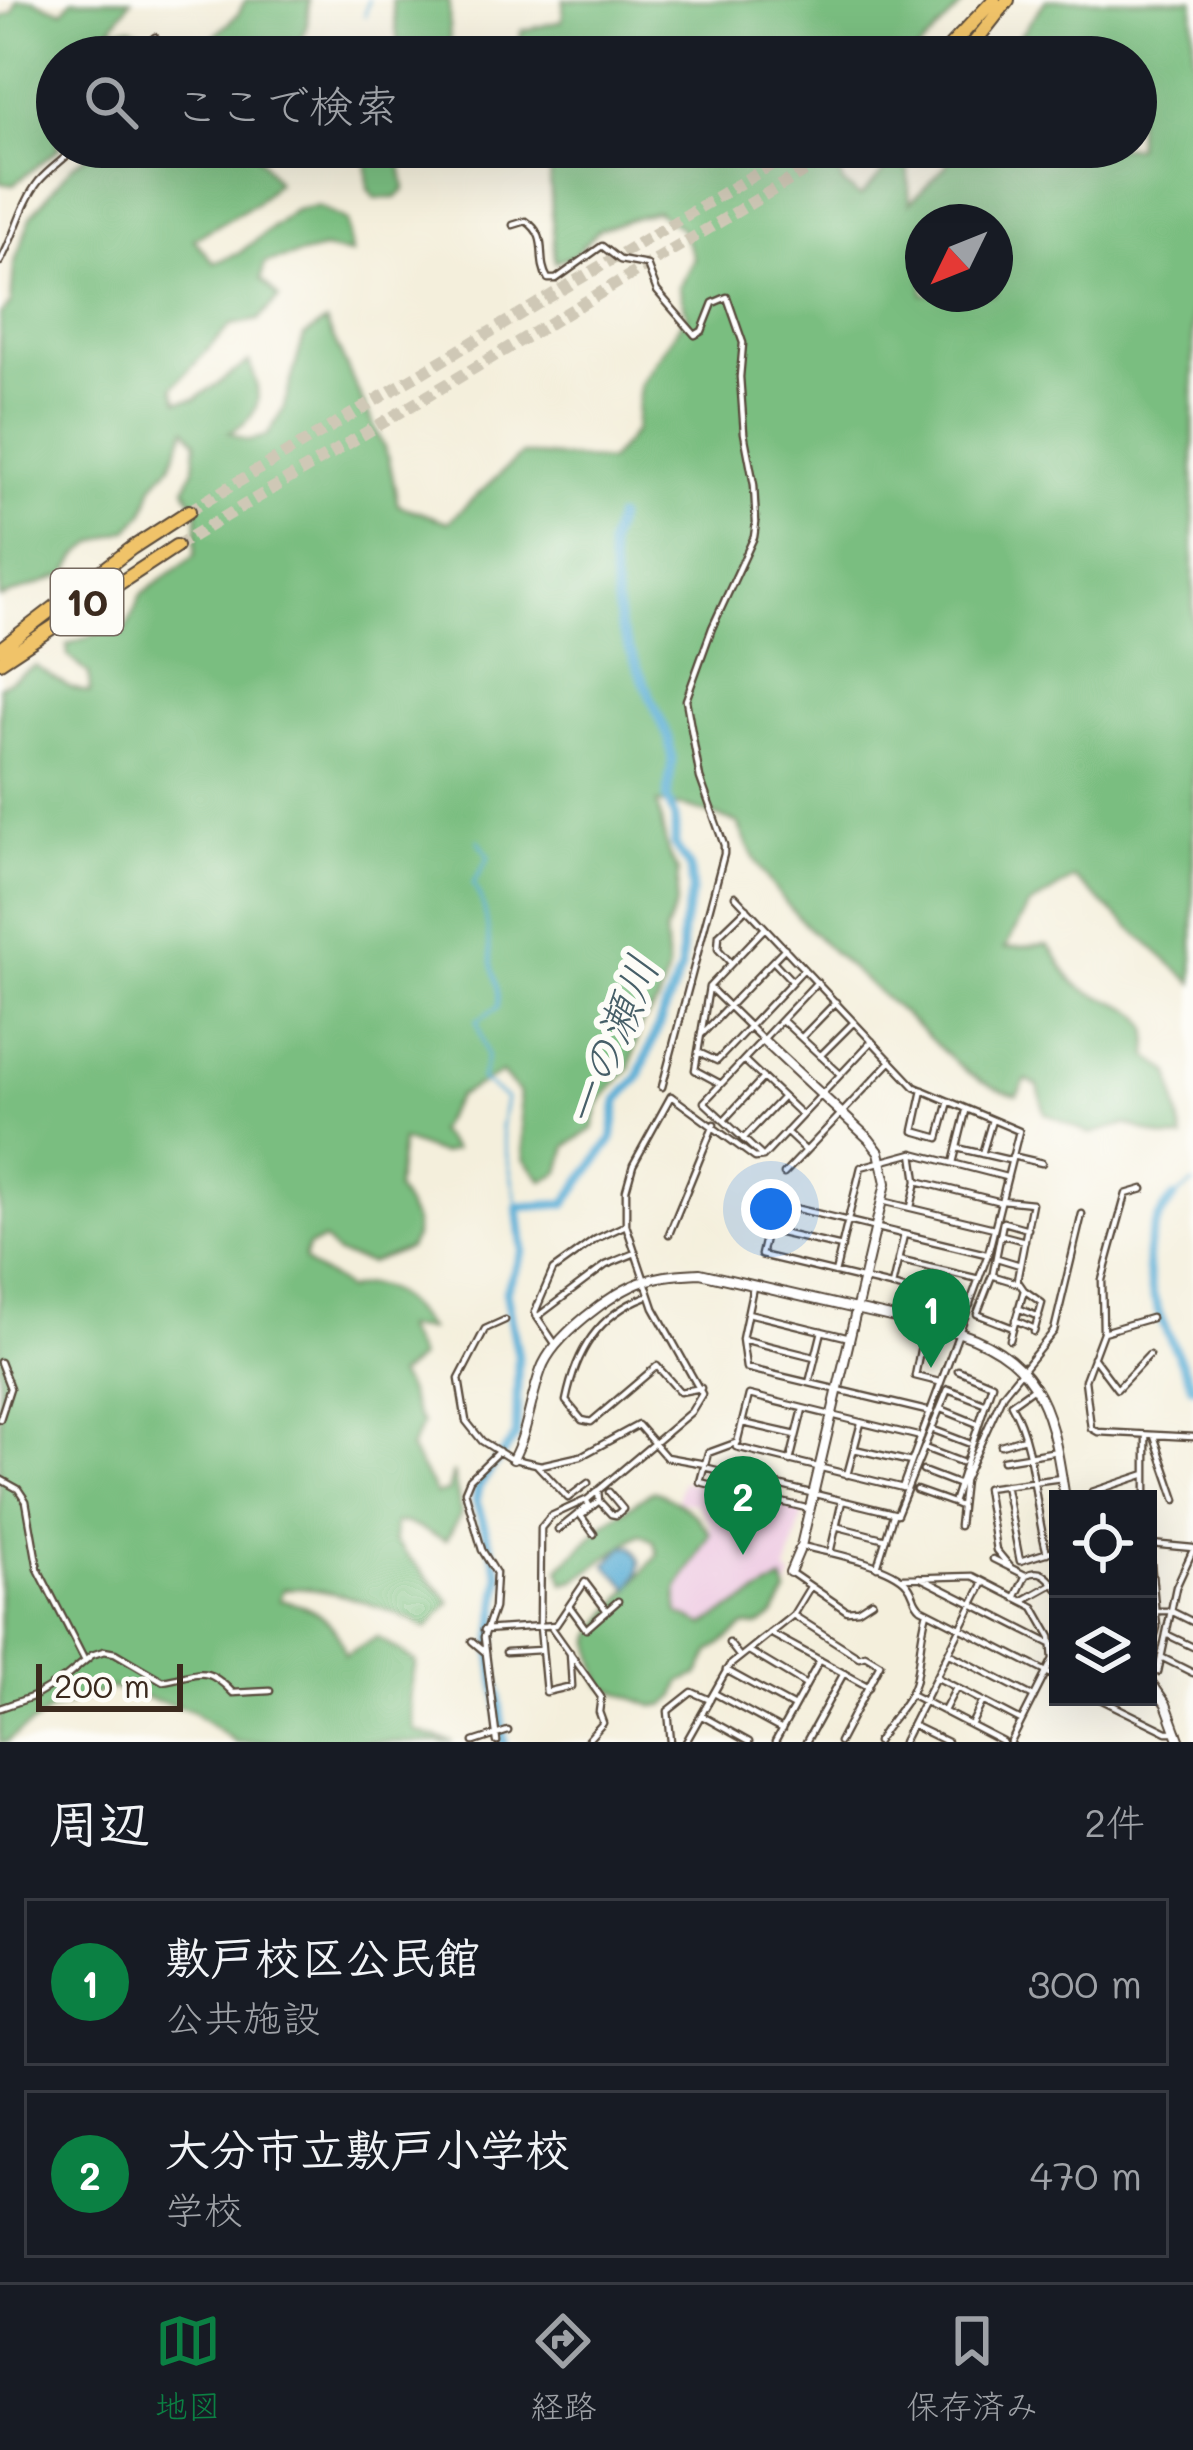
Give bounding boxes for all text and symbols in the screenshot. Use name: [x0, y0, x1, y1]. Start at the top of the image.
search box: [36, 36, 1157, 168]
icon: search: [78, 69, 144, 135]
text: ここで検索: [174, 75, 399, 133]
north arrow: [905, 204, 1013, 312]
road number: 10: [51, 569, 123, 635]
water label: 一の瀬川: [549, 946, 670, 1135]
your location: [741, 1179, 801, 1239]
pin: 1: [892, 1269, 970, 1368]
pin: 2: [704, 1456, 782, 1555]
map controls: [1049, 1490, 1157, 1706]
button: locate: [1049, 1490, 1157, 1598]
button: layers: [1049, 1598, 1157, 1706]
scale bar: [36, 1658, 183, 1711]
text: 200 m: [54, 1663, 150, 1706]
text: 周辺: [48, 1788, 150, 1855]
text: 2件: [1084, 1796, 1145, 1847]
text: 敷戸校区公民館: [165, 1927, 480, 1985]
text: 1: [81, 1957, 99, 2008]
text: 300 m: [1027, 1957, 1142, 2008]
text: 公共施設: [165, 1991, 321, 2042]
text: 大分市立敷戸小学校: [165, 2119, 570, 2177]
text: 2: [79, 2149, 101, 2200]
text: 470 m: [1030, 2149, 1142, 2200]
text: 学校: [165, 2183, 243, 2234]
tab: 地図: [155, 2308, 221, 2428]
tab: 経路: [530, 2308, 596, 2428]
tab: 保存済み: [906, 2308, 1038, 2428]

